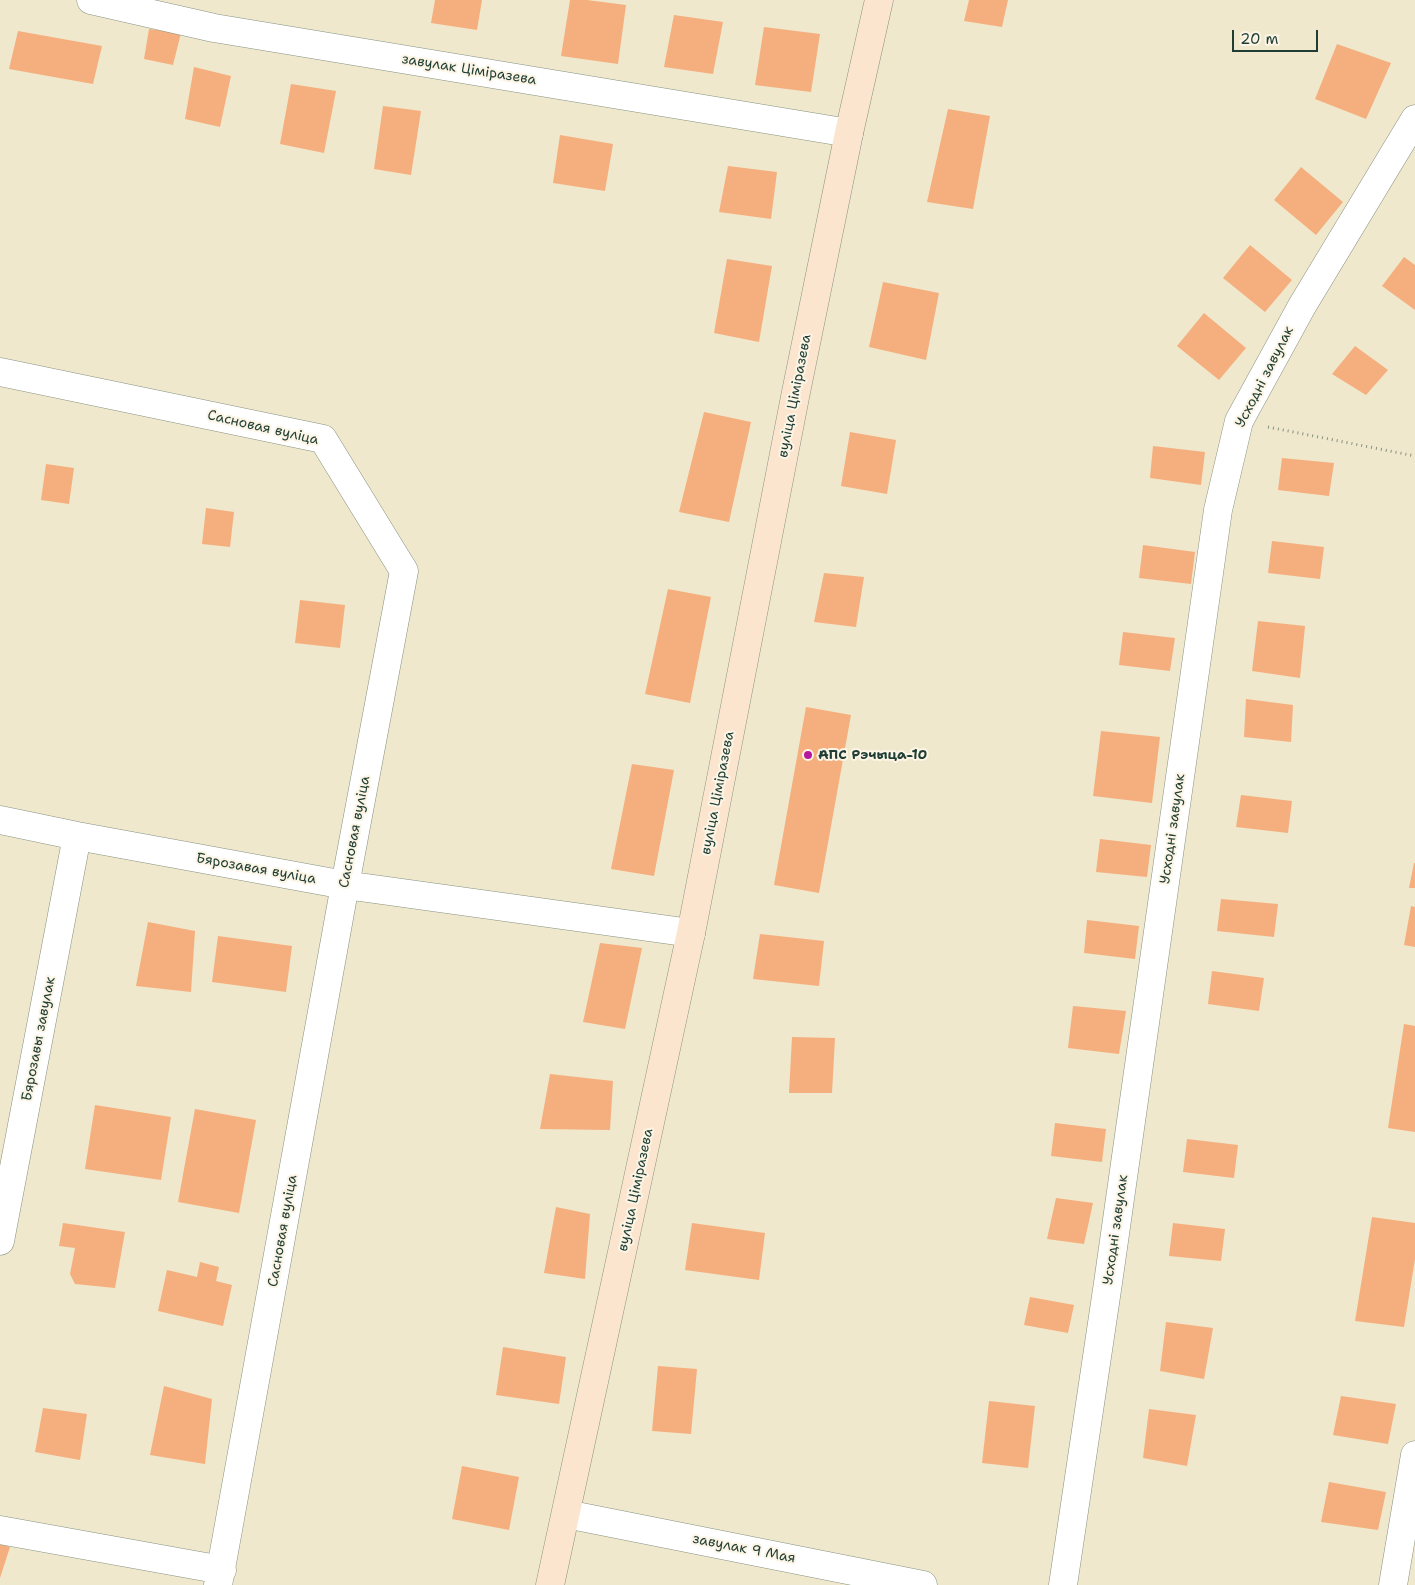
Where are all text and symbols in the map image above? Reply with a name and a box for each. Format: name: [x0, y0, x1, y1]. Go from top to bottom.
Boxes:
scale bar: [1235, 20, 1321, 52]
text: 20 m: [1240, 29, 1279, 49]
street label: завулак Ціміразева: [400, 51, 538, 89]
street label: Усходні завулак: [1232, 324, 1298, 430]
street label: вуліца Ціміразева: [775, 333, 815, 459]
street label: Сасновая вуліца: [206, 407, 320, 449]
street label: вуліца Ціміразева: [698, 730, 738, 856]
place label: АПС Рэчыца-10: [818, 747, 927, 763]
marker: АПС Рэчыца-10: [802, 749, 814, 761]
street label: Усходні завулак: [1157, 773, 1189, 885]
street label: Сасновая вуліца: [336, 775, 374, 889]
street label: Бярозавая вуліца: [195, 850, 317, 888]
street label: Бярозавы завулак: [19, 975, 59, 1103]
street label: вуліца Ціміразева: [615, 1127, 657, 1253]
street label: Сасновая вуліца: [265, 1174, 301, 1288]
street label: Усходні завулак: [1100, 1174, 1132, 1286]
street label: завулак 9 Мая: [691, 1531, 797, 1567]

